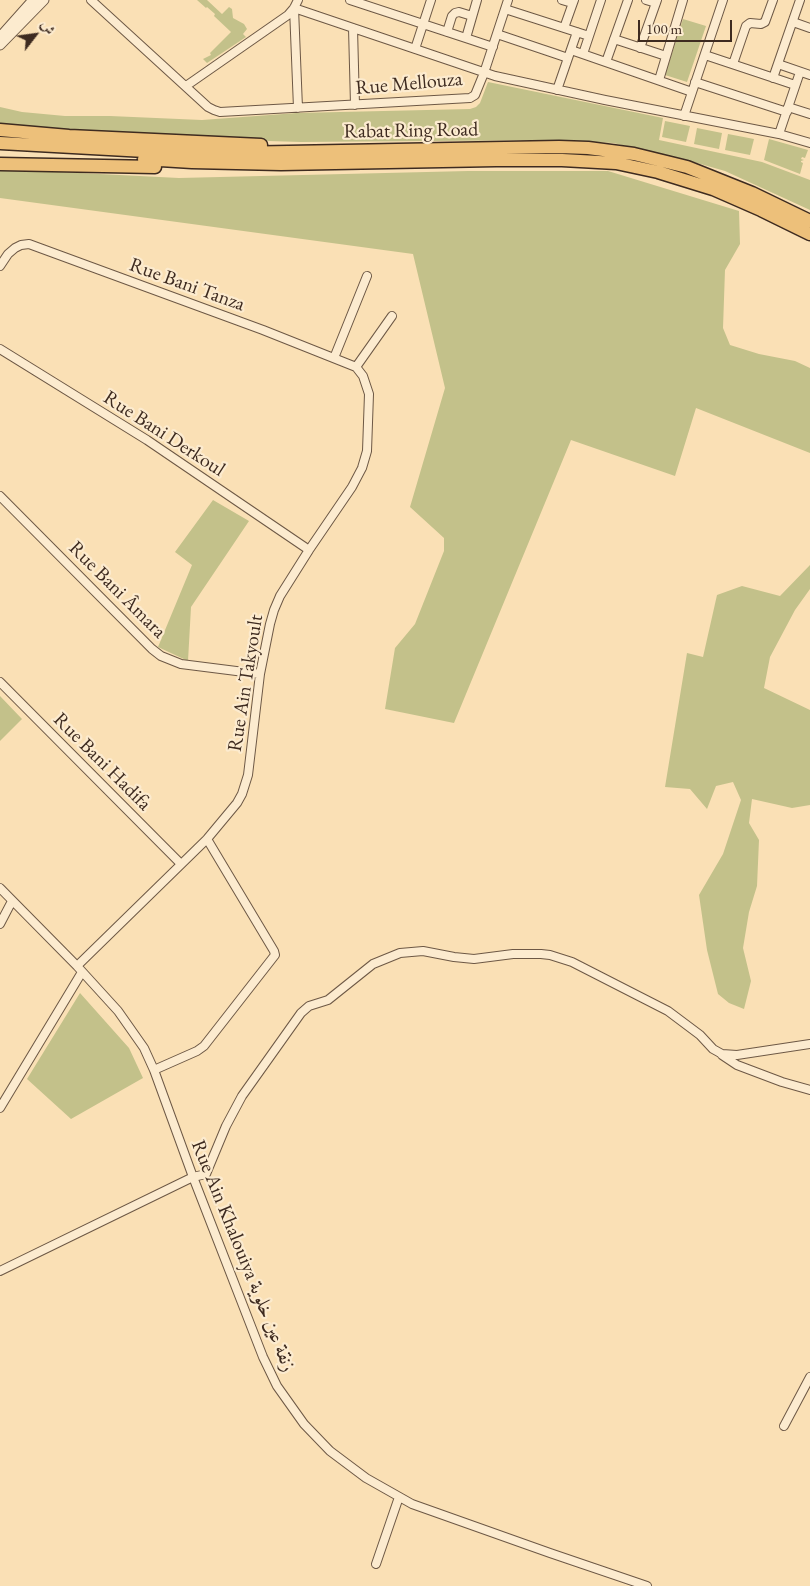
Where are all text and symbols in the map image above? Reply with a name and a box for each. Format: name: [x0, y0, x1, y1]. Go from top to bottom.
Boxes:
north arrow: [10, 10, 60, 60]
scale bar: [640, 10, 734, 42]
text: ش: [37, 17, 59, 38]
text: 100 m: [646, 19, 682, 38]
street label: Rue Mellouza: [354, 67, 464, 101]
street label: Rabat Ring Road: [343, 118, 479, 144]
street label: Rue Bani Tanza: [126, 253, 248, 317]
street label: Rue Bani Derkoul: [99, 386, 229, 482]
street label: Rue Bani Âmara: [63, 536, 171, 644]
street label: Rue Ain Takyoult: [223, 613, 269, 753]
street label: Rue Bani Hadifa: [48, 708, 156, 816]
street label: Rue Ain Khalouiya زنقة عين خلوية: [185, 1137, 301, 1375]

